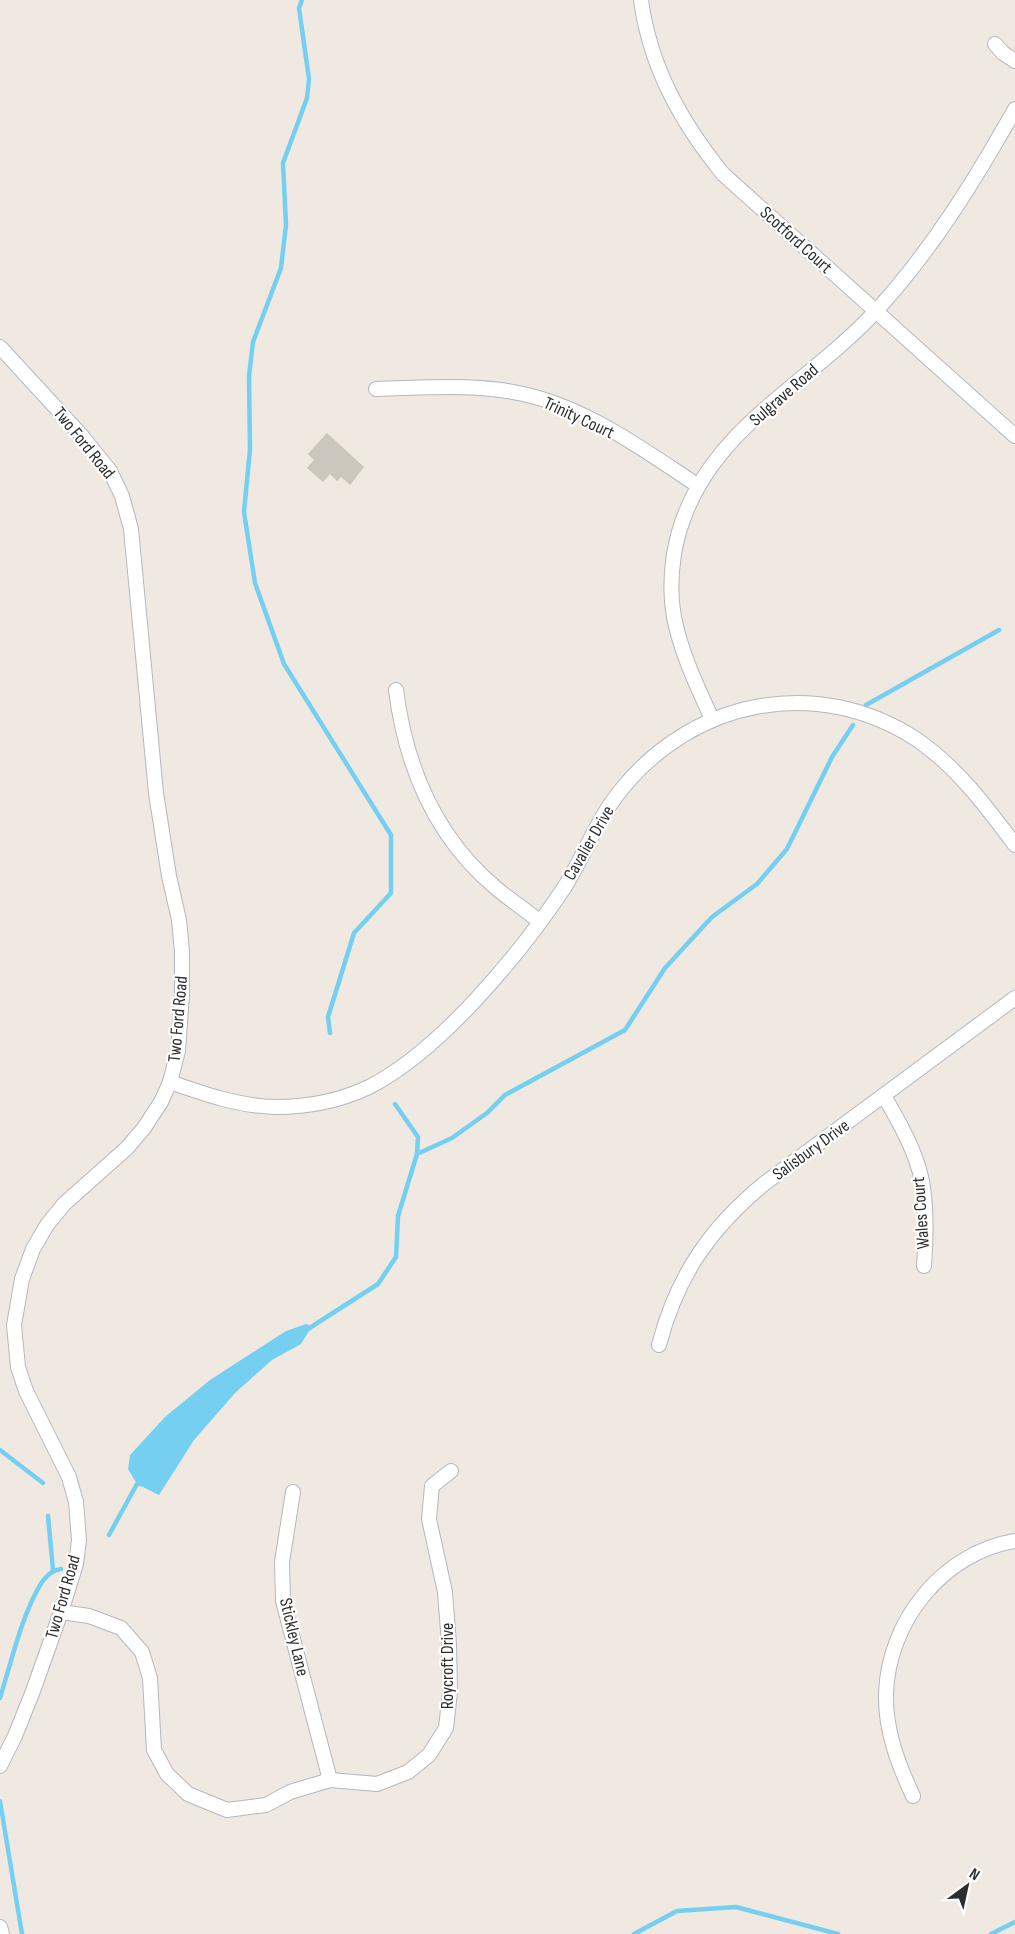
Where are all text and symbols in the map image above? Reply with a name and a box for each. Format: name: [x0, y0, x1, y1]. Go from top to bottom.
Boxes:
street label: Scotford Court: [756, 202, 837, 278]
street label: Sulgrave Road: [745, 359, 823, 431]
street label: Trinity Court: [540, 393, 618, 444]
street label: Two Ford Road: [49, 403, 119, 483]
street label: Cavalier Drive: [559, 802, 619, 884]
street label: Two Ford Road: [164, 975, 192, 1063]
street label: Salisbury Drive: [769, 1115, 853, 1185]
street label: Wales Court: [908, 1176, 934, 1250]
street label: Two Ford Road: [41, 1553, 85, 1641]
street label: Stickley Lane: [275, 1596, 313, 1678]
street label: Roycroft Drive: [437, 1623, 458, 1709]
north arrow: [937, 1856, 997, 1916]
text: N: [966, 1864, 983, 1885]

